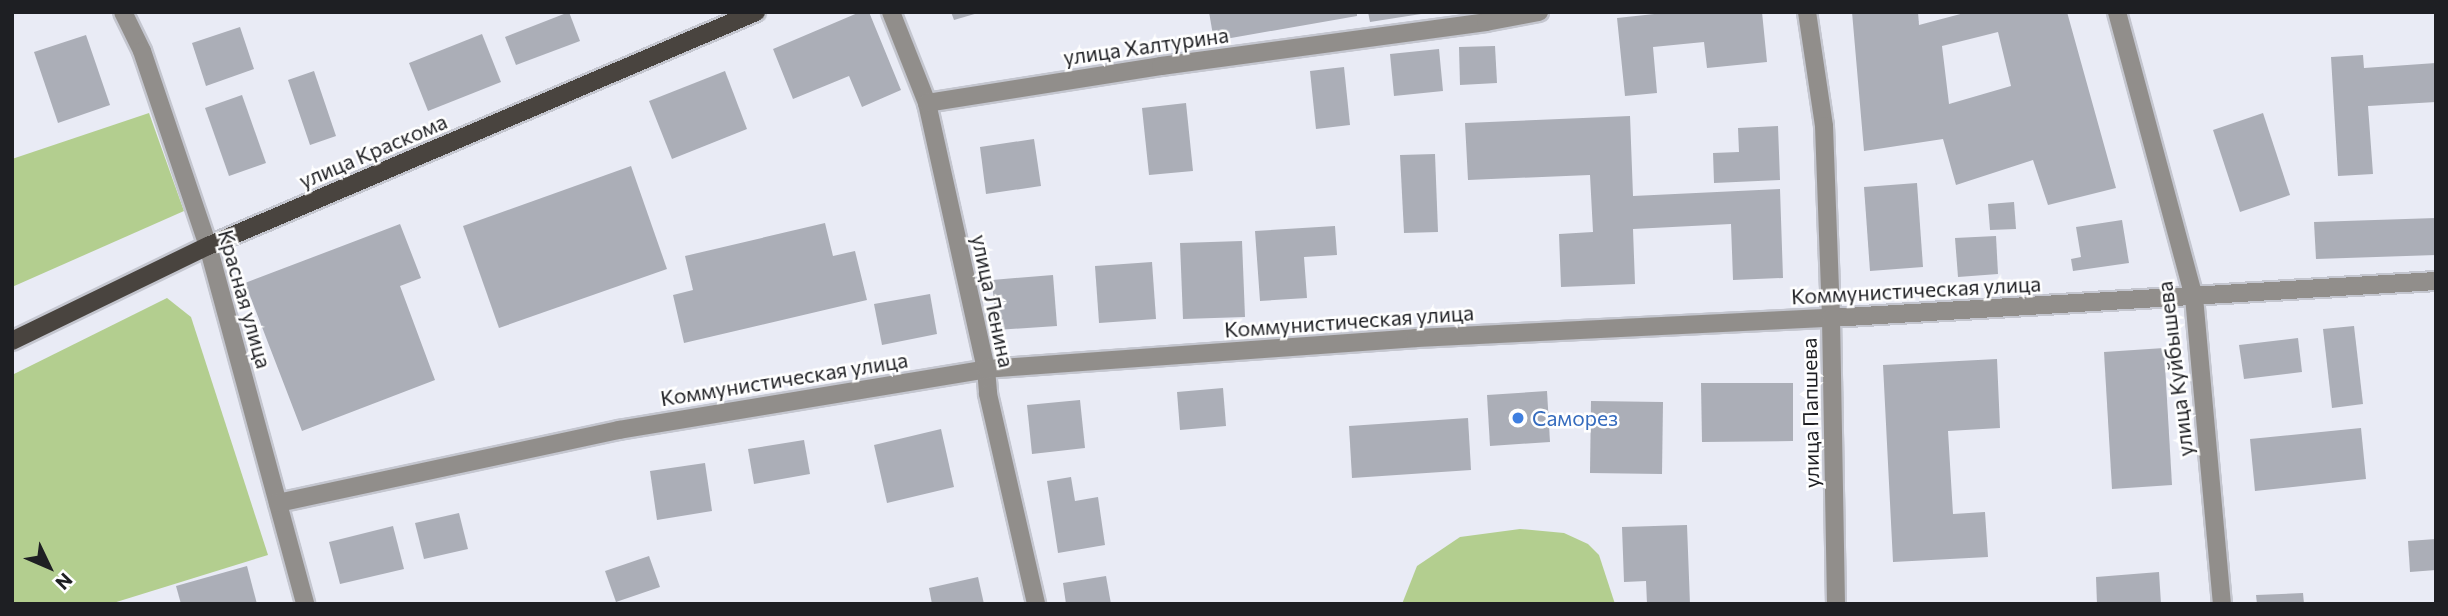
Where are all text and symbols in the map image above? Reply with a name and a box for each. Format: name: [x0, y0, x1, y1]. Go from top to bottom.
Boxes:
street label: улица Халтурина: [1062, 22, 1230, 70]
street label: улица Краскома: [295, 108, 451, 194]
street label: Красная улица: [213, 227, 277, 371]
street label: улица Ленина: [967, 232, 1019, 370]
street label: Коммунистическая улица: [1790, 271, 2042, 309]
street label: улица Куйбышева: [2152, 280, 2198, 458]
street label: Коммунистическая улица: [1223, 300, 1475, 342]
street label: улица Папшева: [1796, 338, 1824, 488]
street label: Коммунистическая улица: [659, 347, 909, 411]
place label: Саморез: [1532, 405, 1618, 431]
marker: Саморез: [1510, 410, 1526, 426]
north arrow: [14, 532, 84, 602]
text: N: [51, 569, 78, 595]

